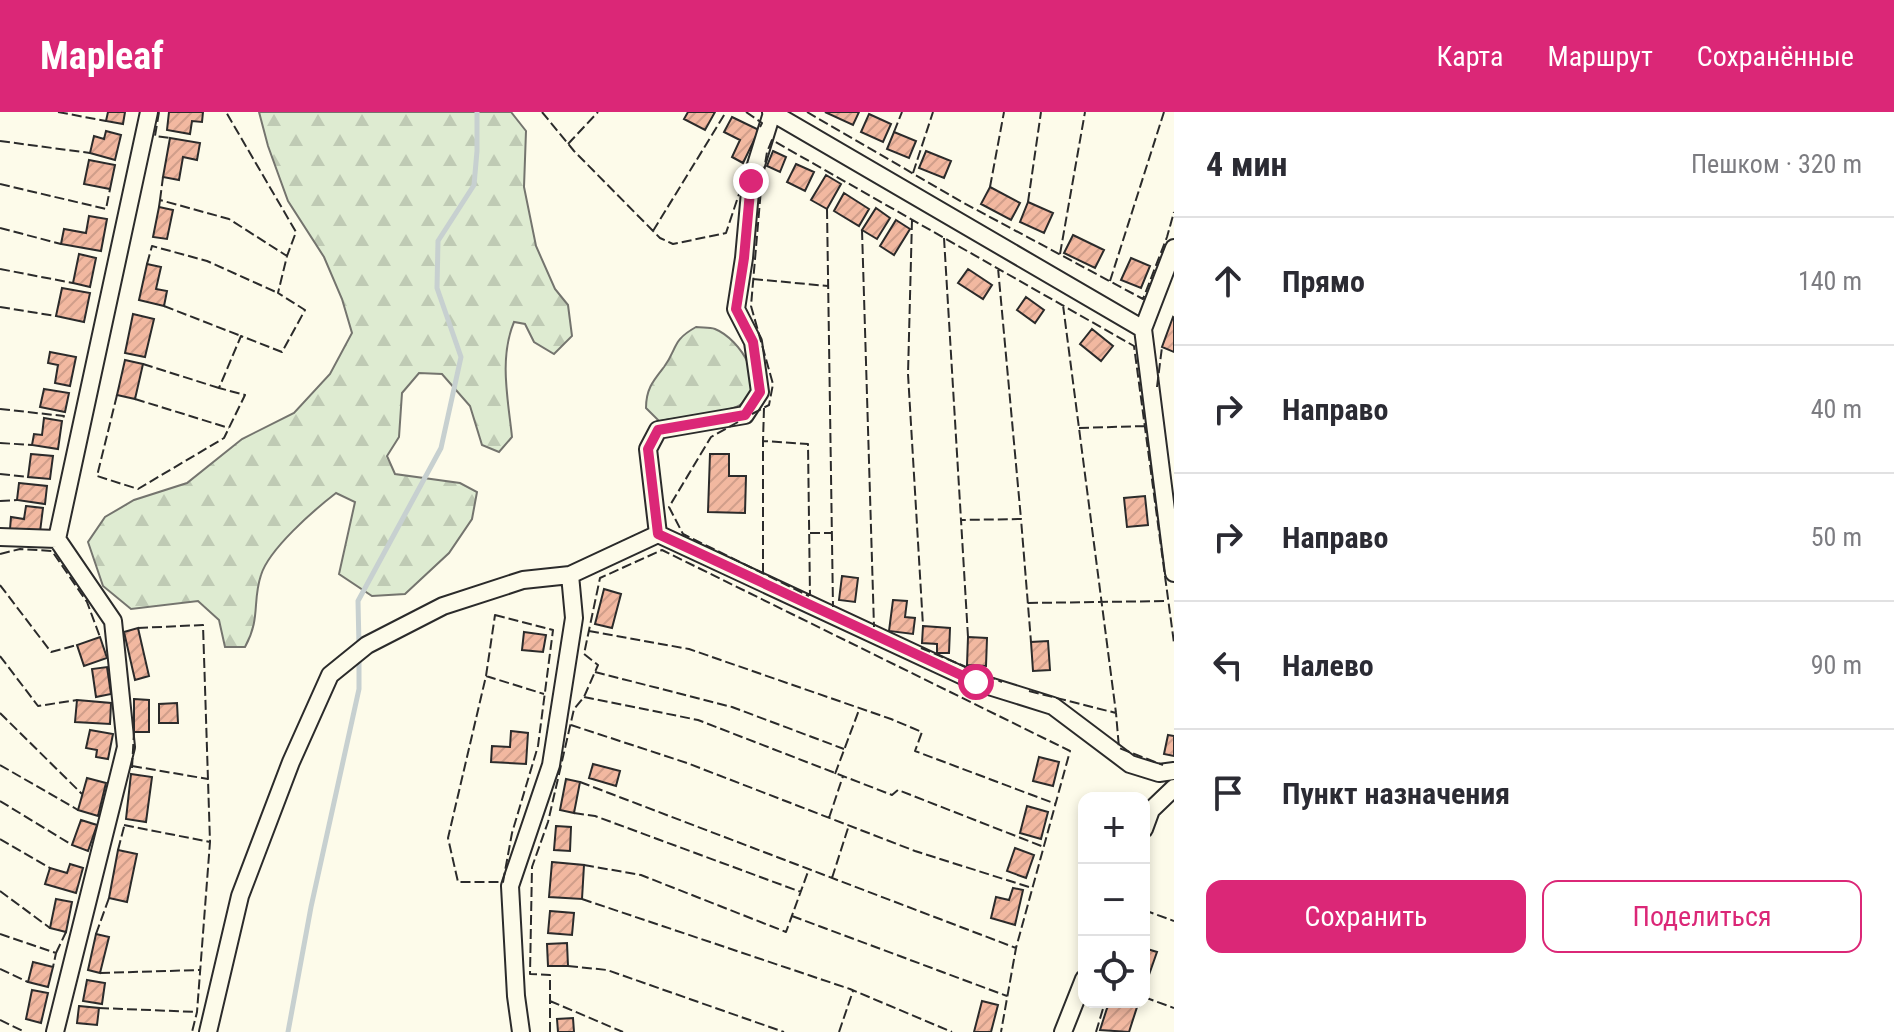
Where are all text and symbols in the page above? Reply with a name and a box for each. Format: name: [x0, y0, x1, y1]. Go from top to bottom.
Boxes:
text: Mapleaf: [40, 34, 164, 78]
text: Карта: [1437, 40, 1503, 73]
text: Маршрут: [1547, 40, 1653, 73]
text: Сохранённые: [1697, 40, 1854, 73]
text: 4 мин: [1206, 144, 1288, 184]
text: Пешком · 320 m: [1691, 149, 1862, 179]
route end: [733, 163, 769, 199]
icon: ahead: [1206, 259, 1250, 303]
text: Прямо: [1282, 264, 1365, 299]
text: 140 m: [1798, 266, 1862, 296]
icon: right: [1206, 387, 1250, 431]
text: Направо: [1282, 392, 1388, 427]
text: 40 m: [1811, 394, 1862, 424]
icon: right: [1206, 515, 1250, 559]
text: Направо: [1282, 520, 1388, 555]
text: 50 m: [1811, 522, 1862, 552]
icon: left: [1206, 643, 1250, 687]
text: Налево: [1282, 648, 1374, 683]
text: 90 m: [1811, 650, 1862, 680]
route start: [958, 664, 994, 700]
icon: arrive: [1206, 771, 1250, 815]
text: Пункт назначения: [1282, 776, 1510, 811]
map controls: [1078, 792, 1150, 1008]
button: +: [1078, 792, 1150, 864]
button: −: [1078, 864, 1150, 936]
button: Сохранить: [1206, 880, 1526, 953]
button: Поделиться: [1542, 880, 1862, 953]
button: locate: [1078, 936, 1150, 1008]

